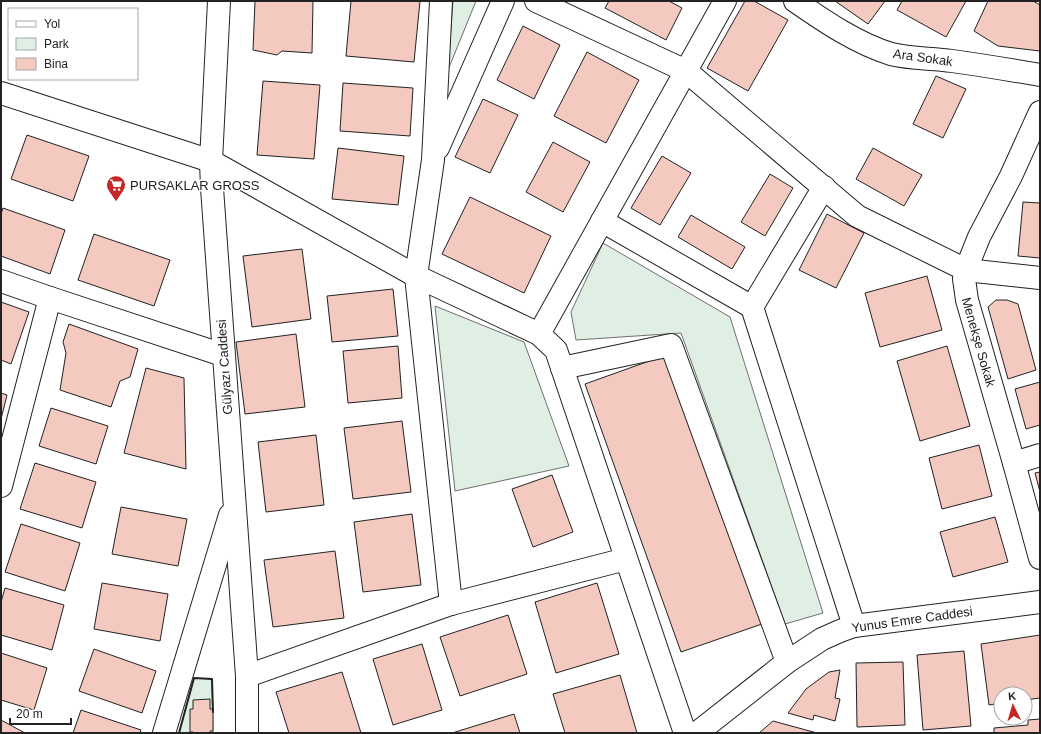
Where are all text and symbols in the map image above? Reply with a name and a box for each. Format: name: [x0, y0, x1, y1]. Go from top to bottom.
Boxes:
legend: [8, 8, 138, 80]
text: Yol: [44, 17, 60, 31]
text: Park: [44, 37, 70, 51]
street label: Ara Sokak: [892, 46, 954, 69]
text: Bina: [44, 57, 68, 71]
supermarket icon: PURSAKLAR GROSS: [105, 174, 127, 202]
place label: PURSAKLAR GROSS: [130, 178, 260, 193]
street label: Menekşe Sokak: [959, 296, 999, 389]
street label: Gülyazı Caddesi: [214, 319, 235, 415]
street label: Yunus Emre Caddesi: [851, 604, 974, 635]
north arrow: [993, 686, 1033, 726]
text: K: [1008, 690, 1017, 702]
scale bar: [10, 700, 71, 726]
text: 20 m: [16, 707, 43, 721]

